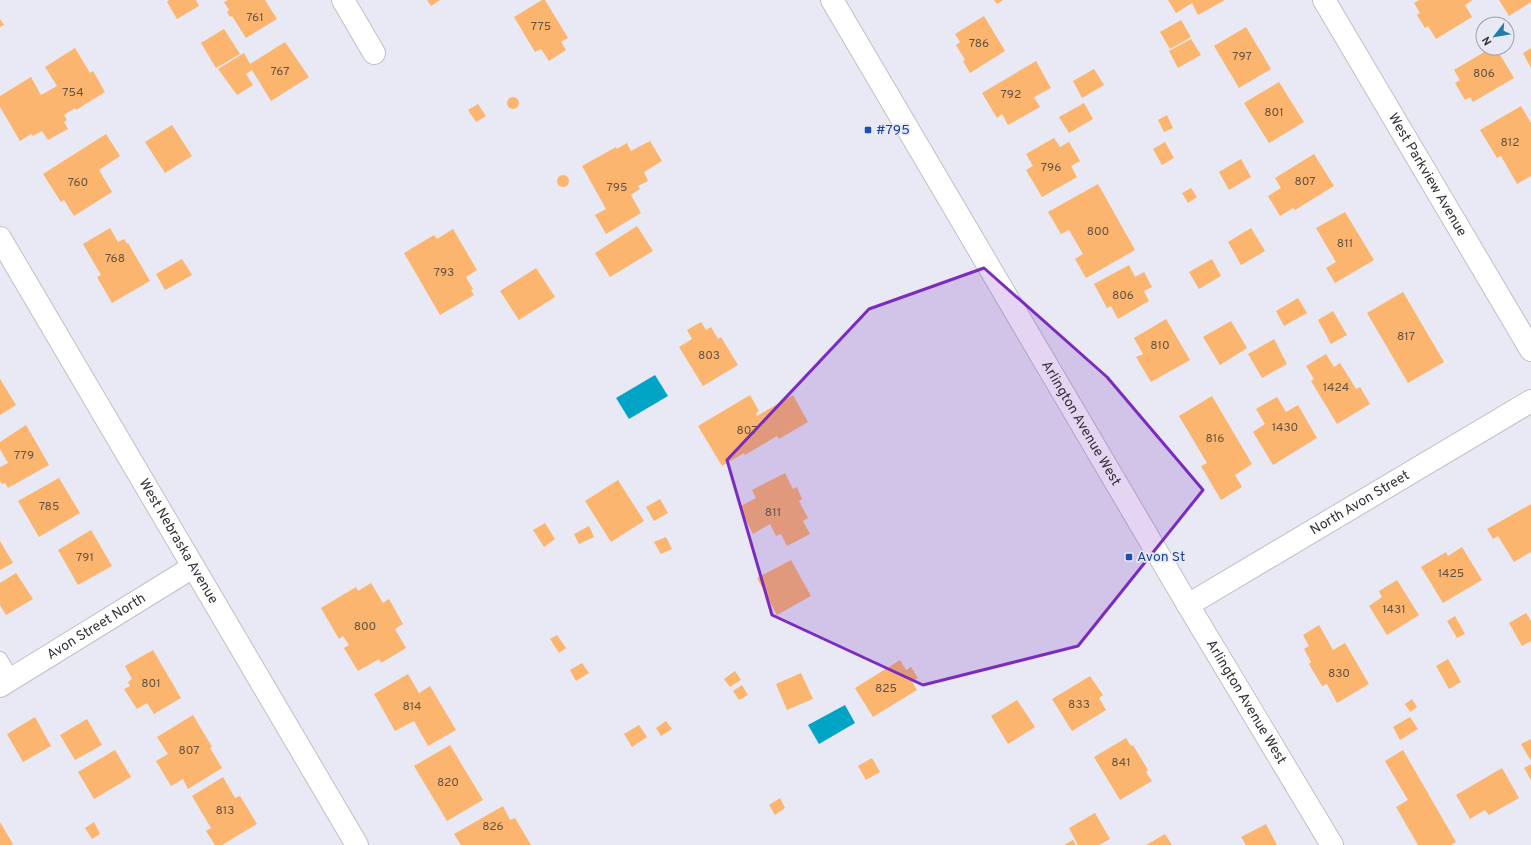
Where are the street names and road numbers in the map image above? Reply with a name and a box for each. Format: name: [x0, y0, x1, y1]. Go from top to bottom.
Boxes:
street label: West Parkview Avenue: [1384, 110, 1470, 239]
street label: Arlington Avenue West: [1038, 358, 1124, 489]
street label: North Avon Street: [1307, 467, 1413, 539]
street label: West Nebraska Avenue: [135, 476, 222, 607]
street label: Avon Street North: [44, 590, 149, 664]
street label: Arlington Avenue West: [1202, 637, 1290, 767]

